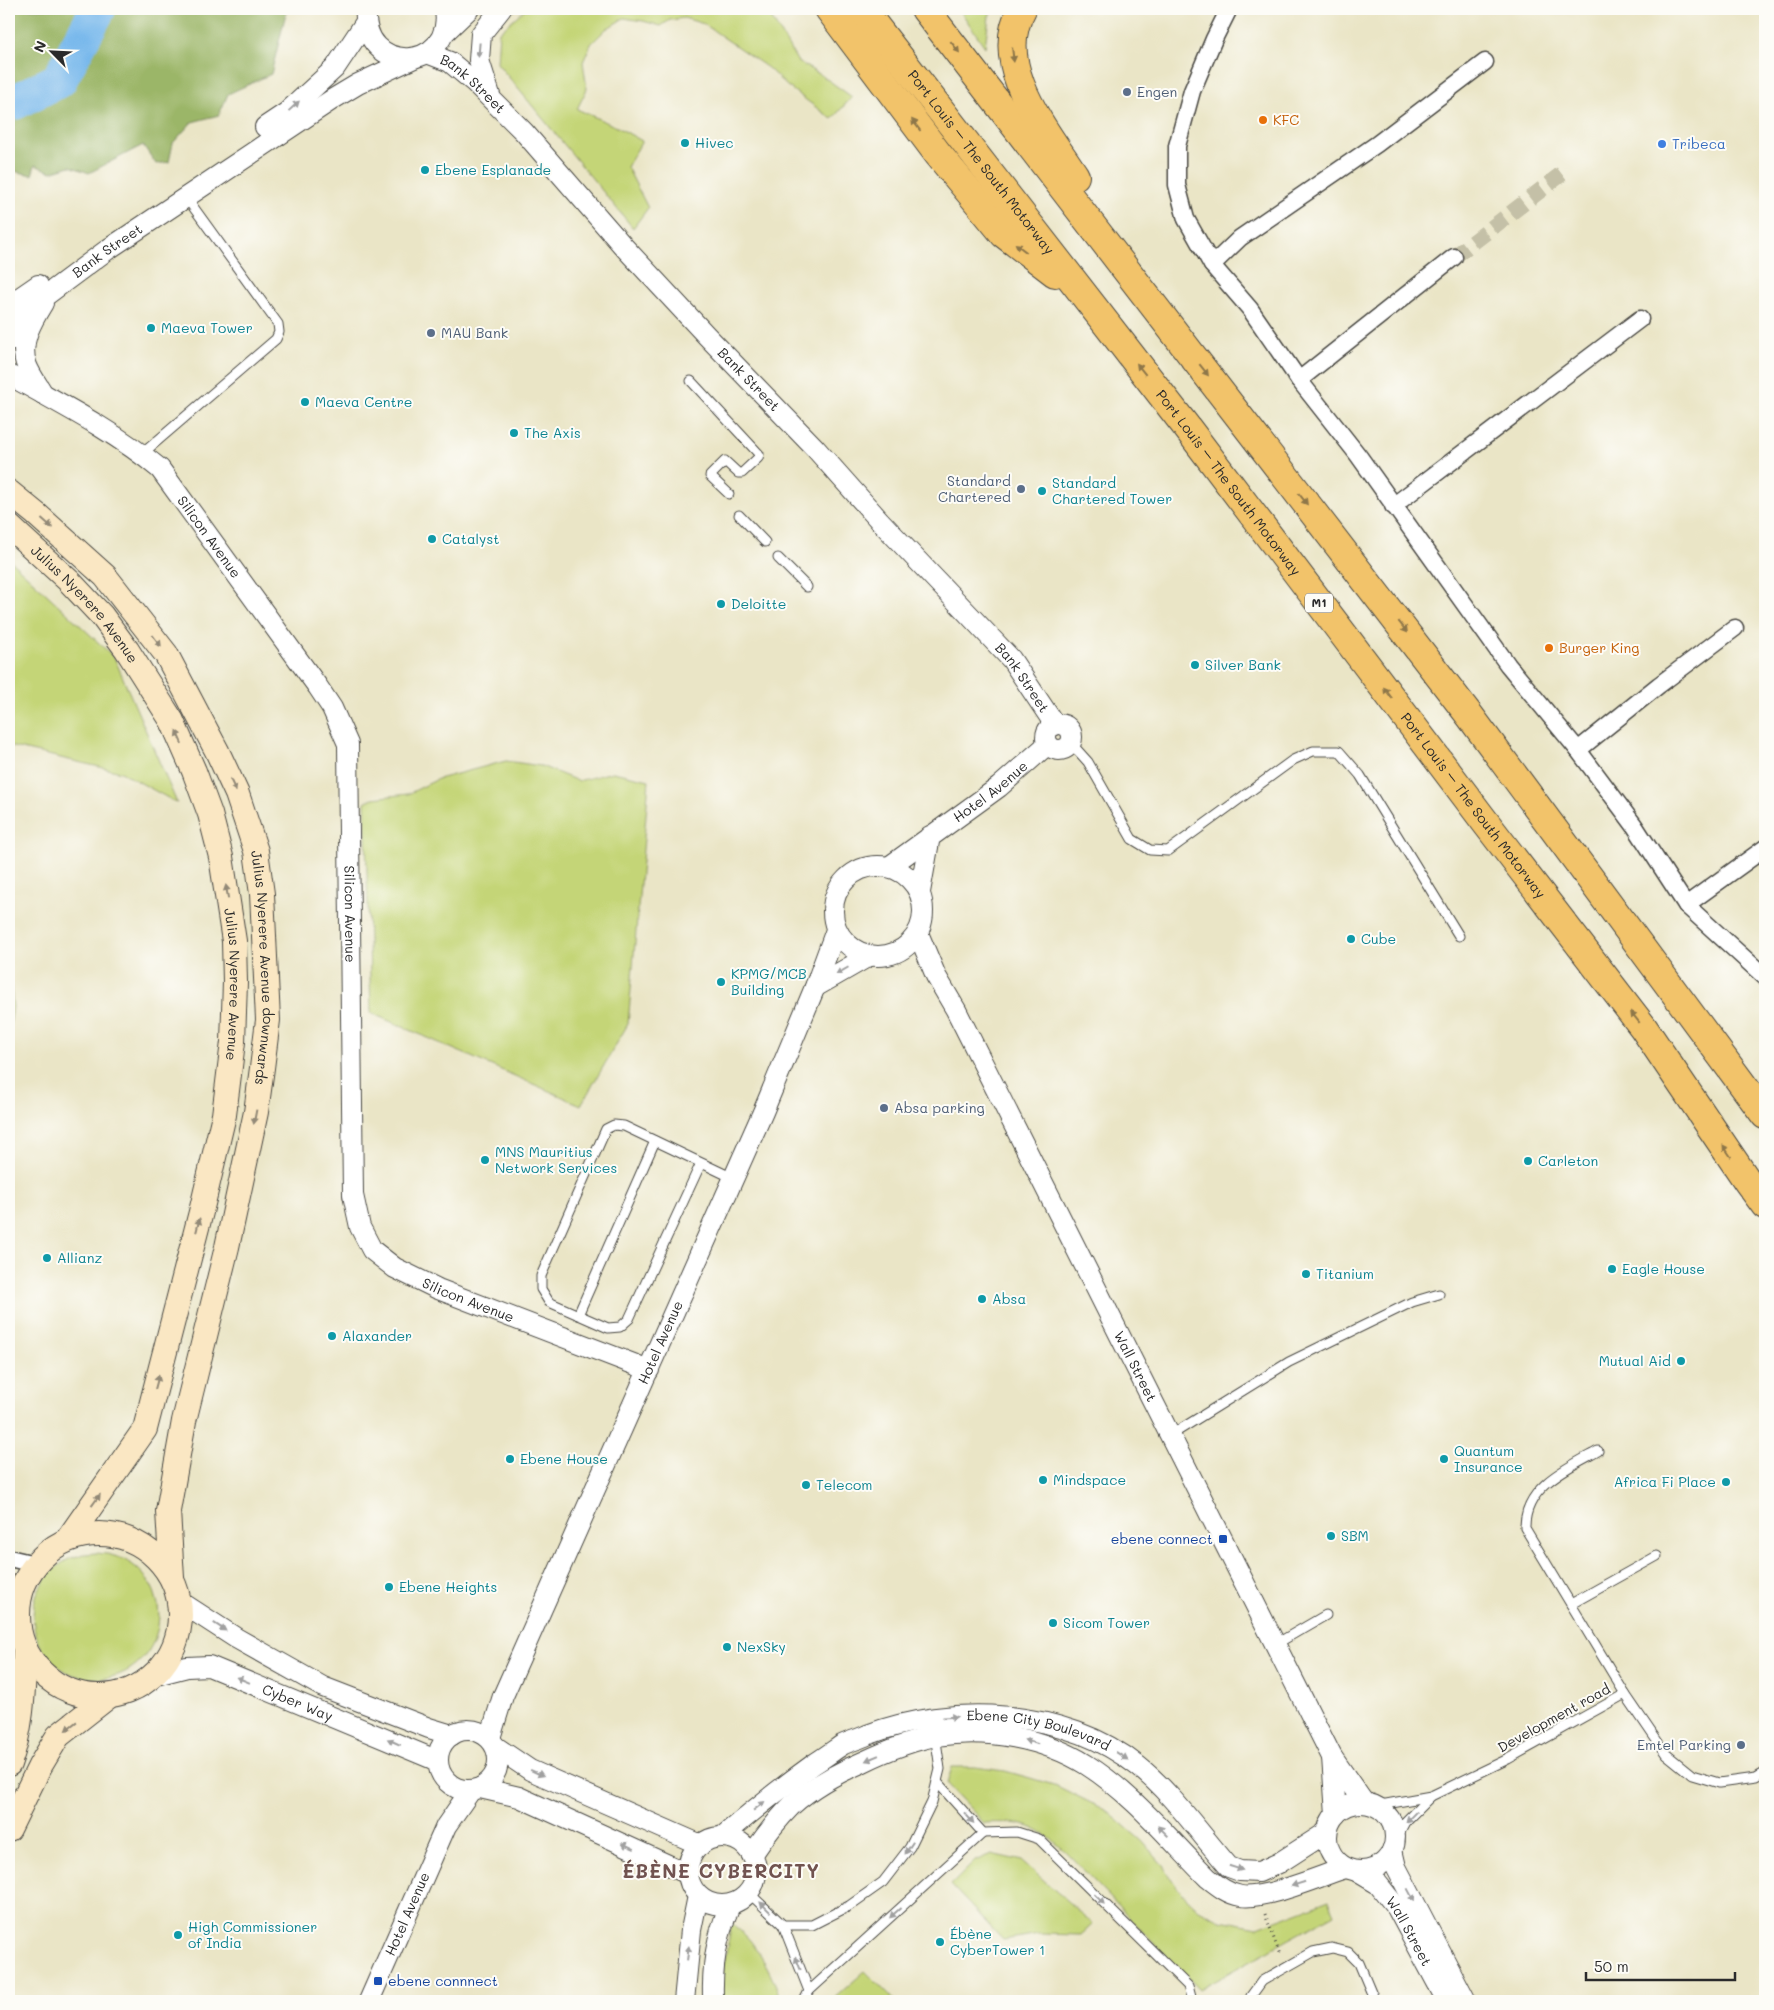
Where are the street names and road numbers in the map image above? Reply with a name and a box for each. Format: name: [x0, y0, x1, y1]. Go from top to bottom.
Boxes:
street label: Bank Street: [438, 49, 510, 117]
street label: Port Louis – The South Motorway: [904, 66, 1059, 258]
street label: Bank Street: [68, 219, 146, 282]
street label: Bank Street: [714, 343, 784, 415]
street label: Port Louis – The South Motorway: [1152, 386, 1306, 579]
street label: Silicon Avenue: [173, 492, 246, 582]
street label: Julius Nyerere Avenue: [27, 541, 143, 666]
road number: M1: [1305, 594, 1333, 612]
street label: Bank Street: [991, 638, 1054, 716]
street label: Port Louis – The South Motorway: [1397, 708, 1550, 902]
street label: Hotel Avenue: [949, 756, 1031, 826]
street label: Julius Nyerere Avenue downwards: [247, 849, 278, 1086]
street label: Silicon Avenue: [340, 865, 360, 963]
street label: Julius Nyerere Avenue: [220, 907, 245, 1062]
street label: Silicon Avenue: [419, 1273, 517, 1326]
street label: Hotel Avenue: [633, 1297, 687, 1387]
street label: Wall Street: [1110, 1327, 1162, 1405]
street label: Cyber Way: [260, 1679, 336, 1725]
street label: Development road: [1494, 1679, 1614, 1756]
street label: Ebene City Boulevard: [966, 1705, 1114, 1755]
street label: Hotel Avenue: [380, 1869, 434, 1959]
street label: Wall Street: [1382, 1892, 1436, 1969]

